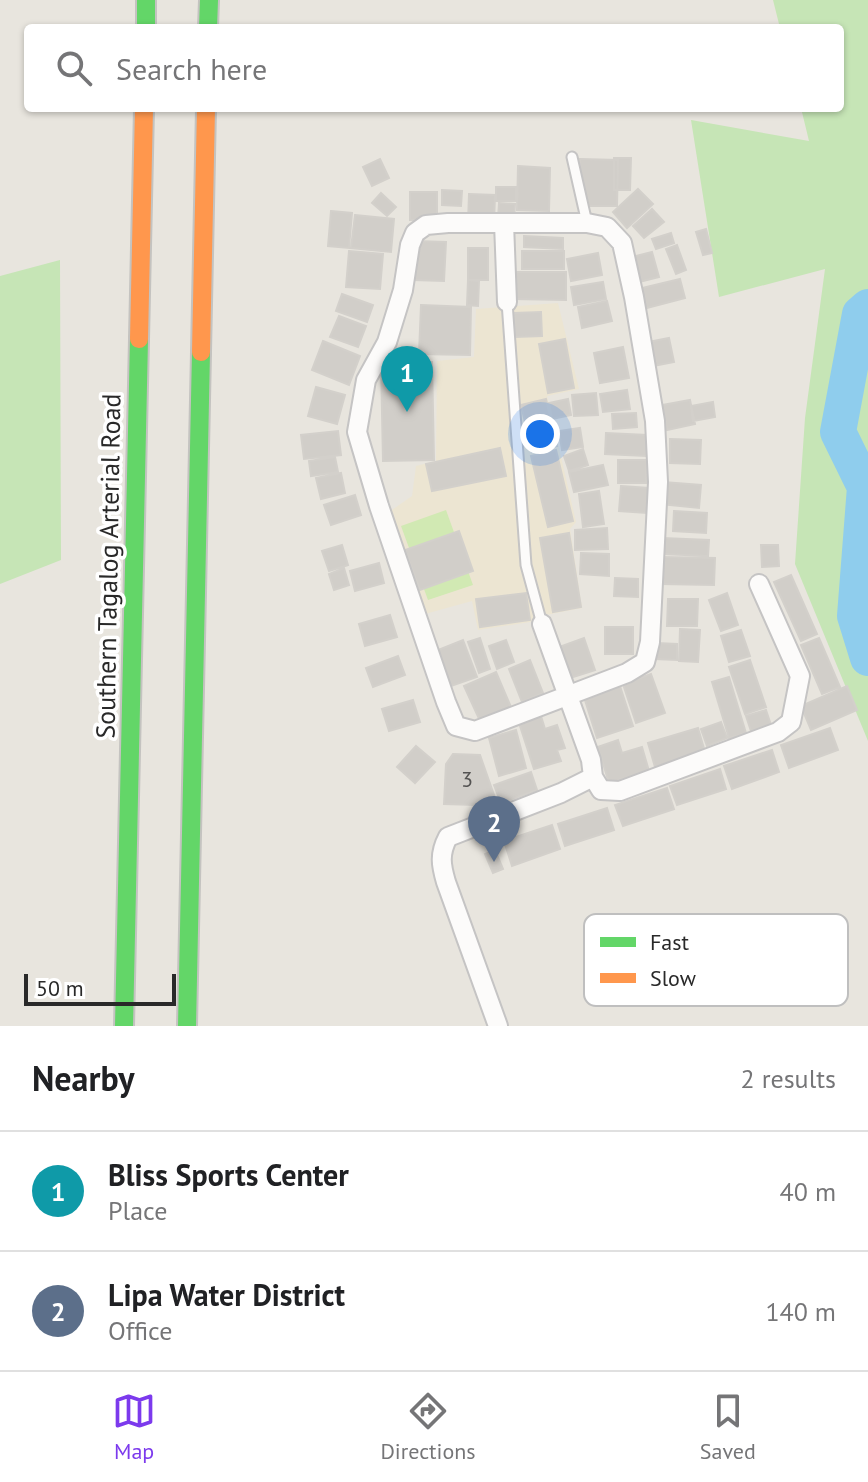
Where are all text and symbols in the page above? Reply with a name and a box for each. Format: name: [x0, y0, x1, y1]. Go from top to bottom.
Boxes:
search box: [24, 24, 844, 112]
icon: search: [52, 46, 96, 90]
text: Search here: [116, 49, 267, 88]
pin: 1: [381, 346, 433, 412]
street label: Southern Tagalog Arterial Road: [88, 393, 128, 739]
your location: [520, 414, 560, 454]
house number: 3: [461, 765, 473, 793]
pin: 2: [468, 796, 520, 862]
legend: [584, 914, 848, 1006]
text: Fast: [650, 928, 690, 956]
text: Slow: [650, 964, 696, 992]
scale bar: [24, 970, 176, 1006]
text: 50 m: [36, 974, 84, 1002]
text: Nearby: [32, 1056, 134, 1100]
text: 2 results: [741, 1062, 836, 1095]
text: Bliss Sports Center: [108, 1155, 349, 1194]
text: 1: [51, 1175, 65, 1208]
text: 40 m: [780, 1175, 836, 1208]
text: Place: [108, 1194, 167, 1227]
text: Lipa Water District: [108, 1275, 345, 1314]
text: 2: [51, 1295, 65, 1328]
text: 140 m: [765, 1295, 836, 1328]
text: Office: [108, 1314, 172, 1347]
tab: Map: [112, 1389, 156, 1465]
tab: Directions: [380, 1389, 476, 1465]
tab: Saved: [700, 1389, 756, 1465]

